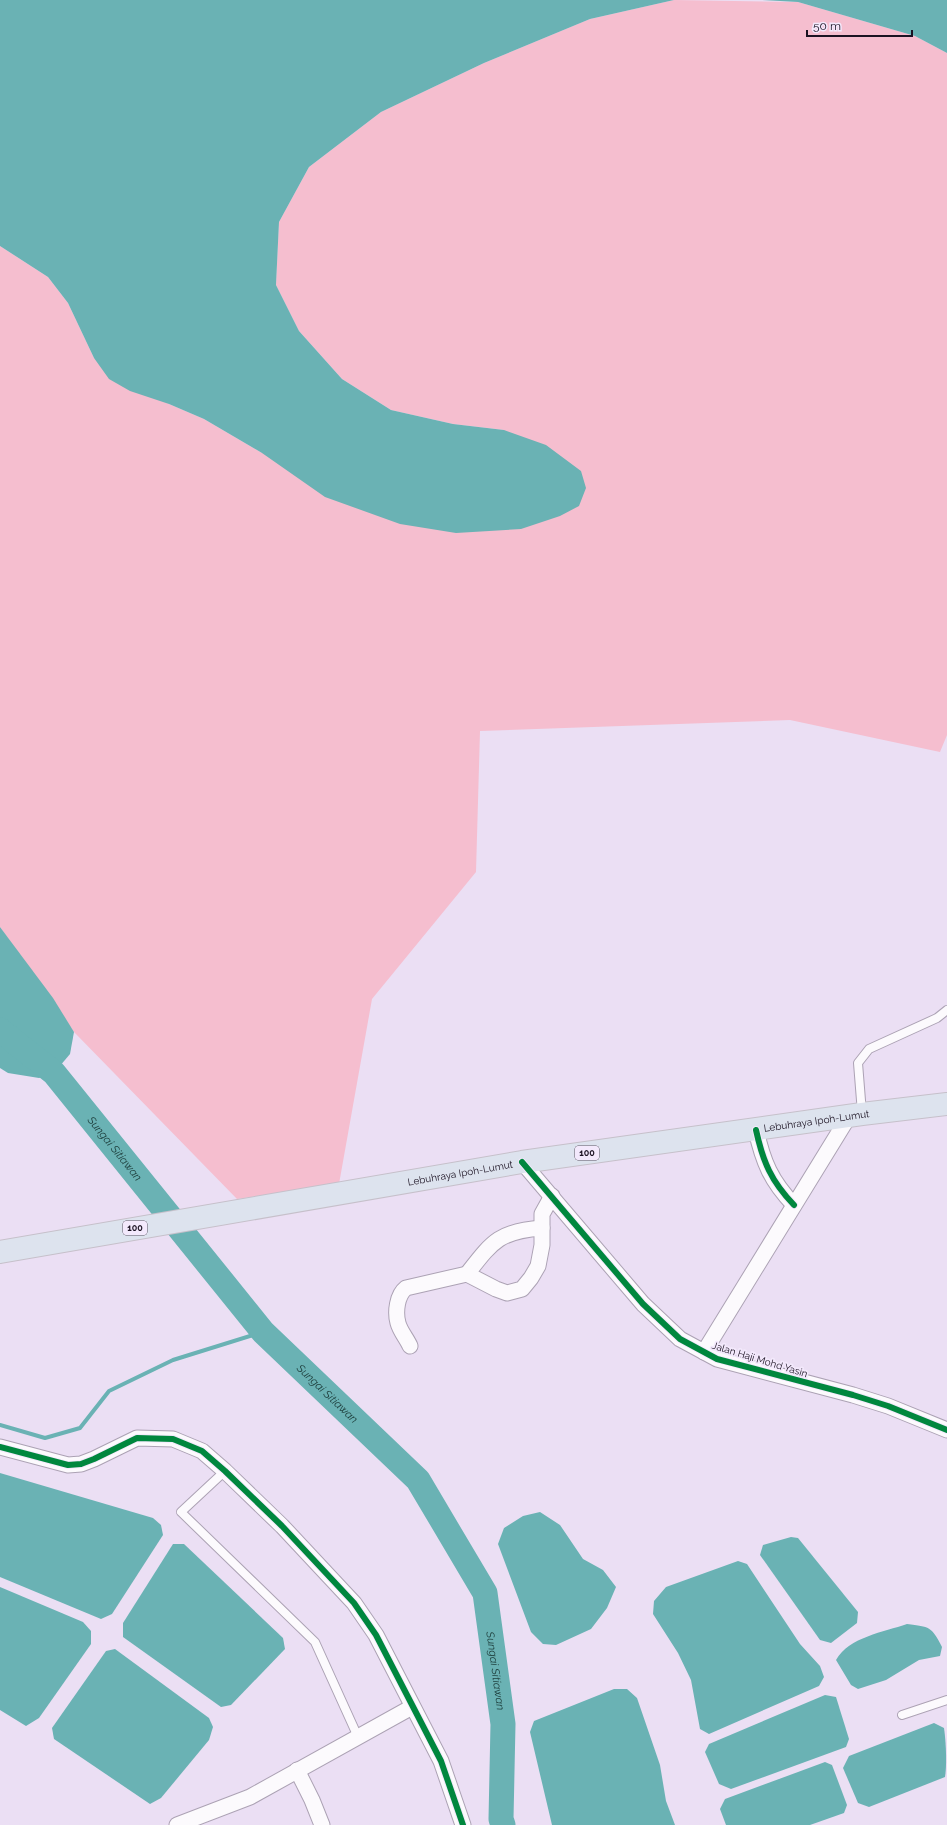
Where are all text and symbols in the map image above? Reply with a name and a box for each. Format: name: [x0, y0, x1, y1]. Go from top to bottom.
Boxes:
scale bar: [807, 12, 912, 38]
text: 50 m: [813, 19, 841, 33]
street label: Lebuhraya Ipoh-Lumut: [763, 1108, 871, 1134]
water label: Sungai Sitiawan: [84, 1113, 144, 1184]
road number: 100: [575, 1146, 599, 1160]
street label: Lebuhraya Ipoh-Lumut: [407, 1159, 514, 1188]
road number: 100: [123, 1221, 147, 1235]
street label: Jalan Haji Mohd Yasin: [711, 1340, 809, 1379]
water label: Sungai Sitiawan: [293, 1361, 360, 1426]
water label: Sungai Sitiawan: [483, 1630, 507, 1711]

